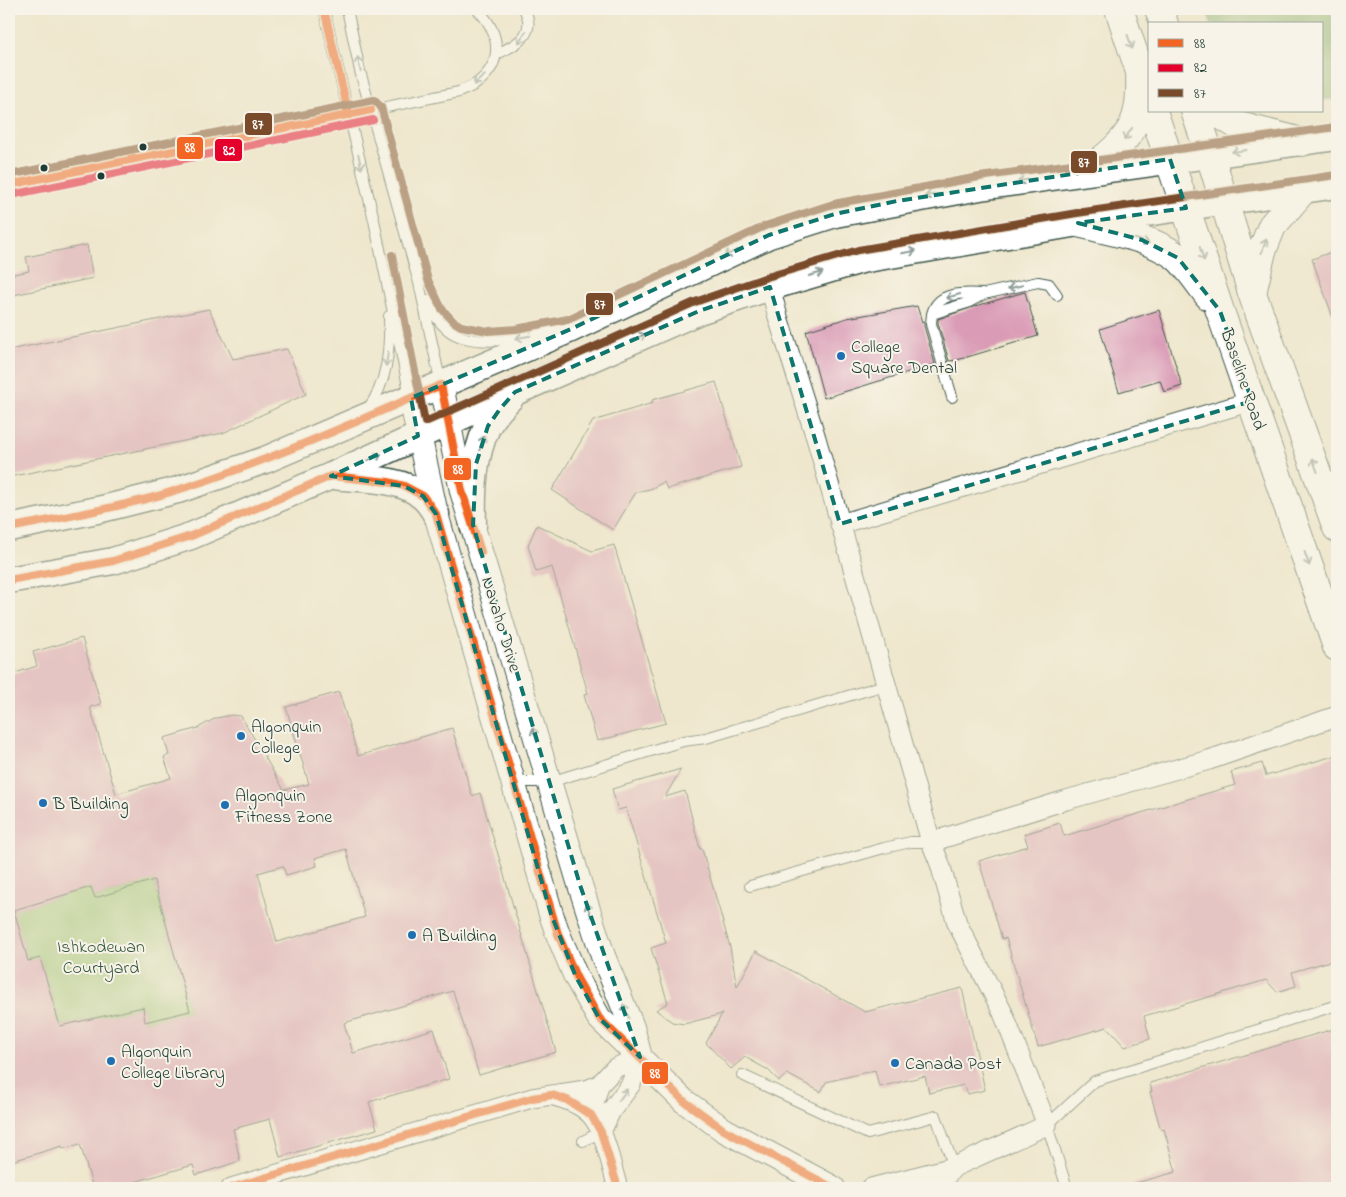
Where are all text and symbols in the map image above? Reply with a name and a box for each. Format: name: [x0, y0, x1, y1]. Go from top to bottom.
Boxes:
legend: [1148, 22, 1324, 112]
one-way arrow: [517, 30, 527, 44]
one-way arrow: [1126, 33, 1135, 49]
text: 88: [1194, 33, 1206, 55]
one-way arrow: [354, 56, 363, 72]
text: 82: [1194, 57, 1208, 79]
one-way arrow: [473, 75, 486, 86]
text: 87: [1194, 83, 1206, 105]
line badge: 87: [244, 112, 273, 136]
text: 87: [251, 115, 264, 136]
one-way arrow: [1123, 126, 1133, 140]
line badge: 88: [176, 136, 204, 160]
text: 88: [184, 138, 196, 159]
line badge: 82: [214, 138, 243, 162]
text: 82: [222, 141, 235, 162]
unlabelled marker: [138, 142, 148, 152]
one-way arrow: [1231, 146, 1247, 156]
line badge: 87: [1070, 150, 1098, 174]
one-way arrow: [356, 153, 365, 169]
text: 87: [1077, 153, 1090, 174]
unlabelled marker: [39, 163, 49, 173]
unlabelled marker: [96, 171, 106, 181]
one-way arrow: [1017, 176, 1033, 186]
one-way arrow: [925, 191, 941, 201]
one-way arrow: [1134, 236, 1150, 246]
one-way arrow: [1260, 239, 1269, 254]
one-way arrow: [1197, 246, 1207, 262]
one-way arrow: [901, 247, 917, 257]
one-way arrow: [724, 249, 739, 258]
one-way arrow: [807, 268, 823, 278]
one-way arrow: [1007, 283, 1023, 292]
one-way arrow: [946, 291, 962, 301]
line badge: 87: [585, 292, 614, 316]
text: 87: [593, 295, 606, 316]
street label: Baseline Road: [1212, 324, 1272, 434]
one-way arrow: [631, 332, 646, 342]
one-way arrow: [516, 333, 532, 343]
place label: College Square Dental: [851, 335, 957, 382]
one-way arrow: [381, 350, 391, 366]
marker: College Square Dental: [835, 350, 847, 362]
one-way arrow: [478, 435, 487, 451]
one-way arrow: [367, 451, 382, 461]
line badge: 88: [443, 457, 472, 481]
one-way arrow: [1310, 458, 1319, 474]
text: 88: [452, 460, 464, 481]
one-way arrow: [1303, 551, 1312, 566]
street label: Navaho Drive: [473, 574, 527, 676]
place label: Algonquin College: [251, 715, 321, 763]
one-way arrow: [530, 727, 540, 743]
marker: Algonquin College: [235, 730, 247, 742]
place label: Algonquin Fitness Zone: [234, 784, 333, 831]
place label: B Building: [52, 792, 129, 819]
marker: B Building: [37, 797, 49, 809]
marker: Algonquin Fitness Zone: [219, 799, 231, 811]
one-way arrow: [583, 902, 593, 918]
place label: A Building: [422, 924, 497, 951]
marker: A Building: [406, 929, 418, 941]
park label: Ishkodewan Courtyard: [57, 935, 145, 982]
one-way arrow: [620, 1003, 629, 1018]
place label: Algonquin College Library: [121, 1040, 225, 1088]
place label: Canada Post: [905, 1052, 1001, 1078]
marker: Algonquin College Library: [105, 1055, 117, 1067]
marker: Canada Post: [889, 1057, 901, 1069]
line badge: 88: [641, 1061, 669, 1085]
text: 88: [649, 1064, 661, 1085]
one-way arrow: [617, 1089, 628, 1102]

